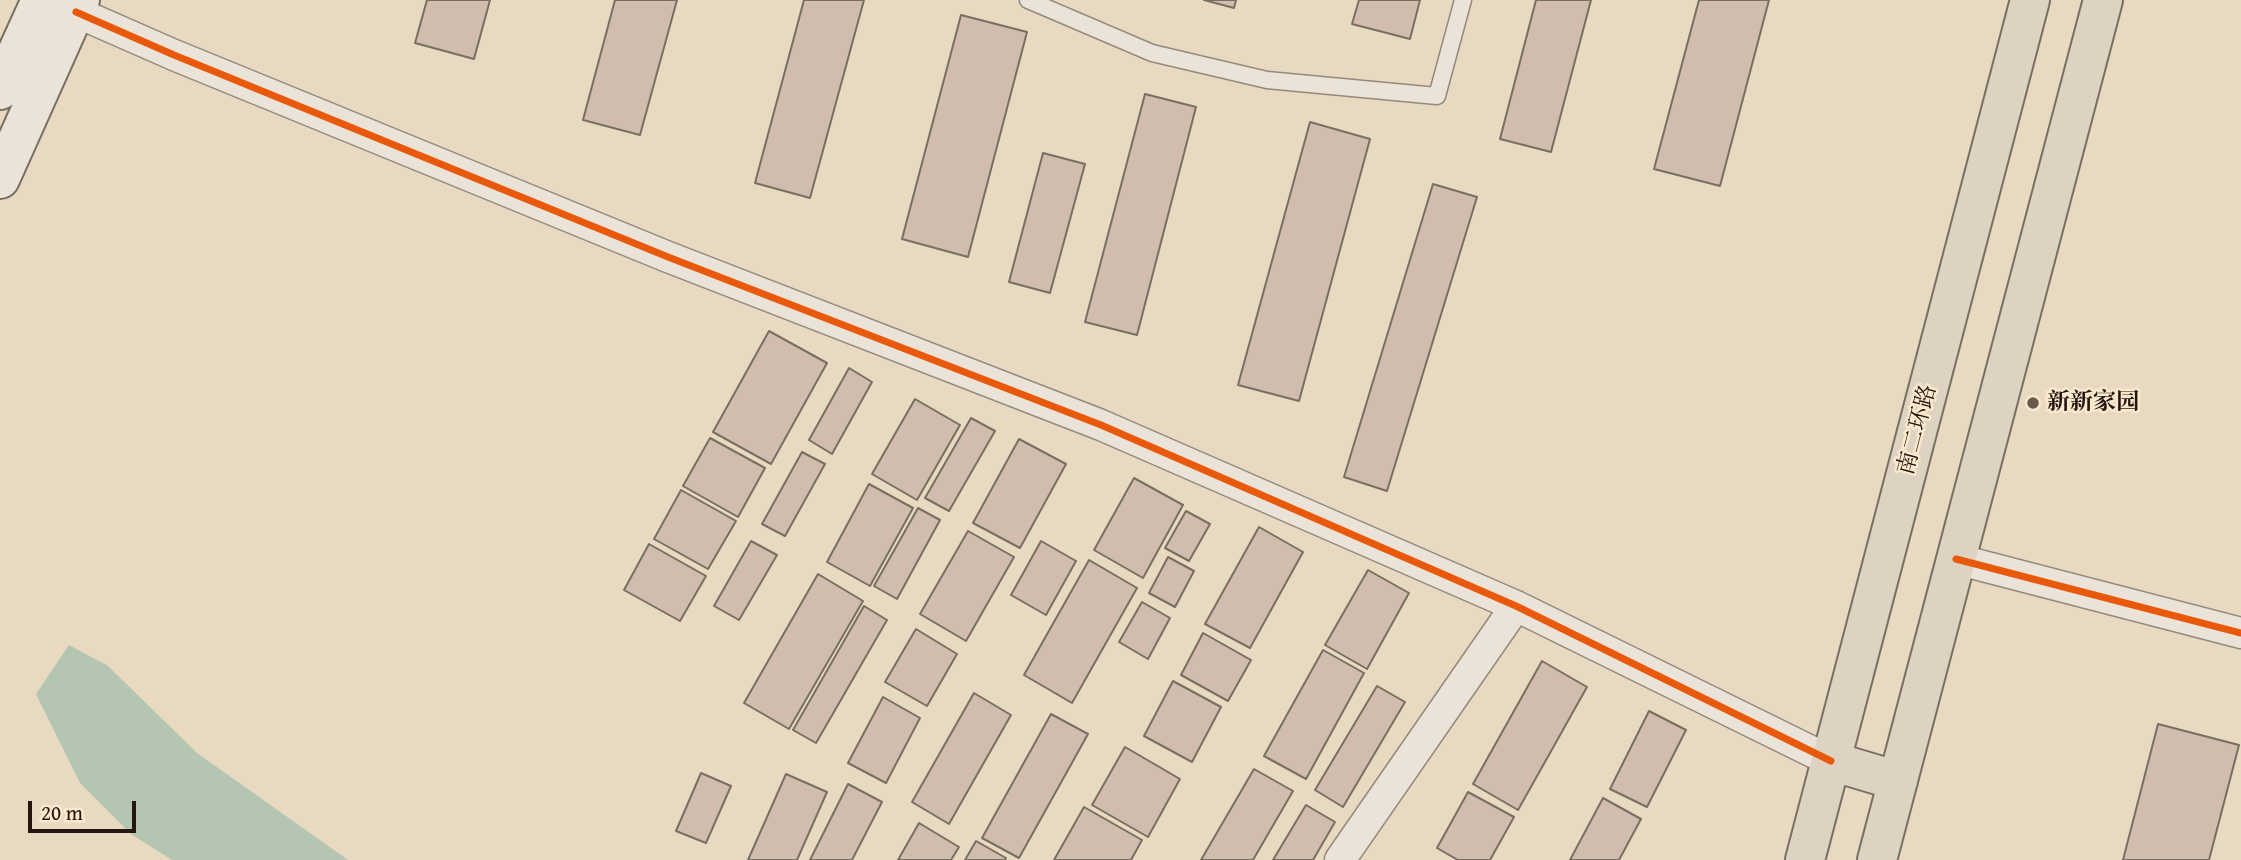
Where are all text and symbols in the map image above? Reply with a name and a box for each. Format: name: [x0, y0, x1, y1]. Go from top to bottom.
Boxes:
street label: 南二环路: [1893, 382, 1943, 478]
place label: 新新家园: [2047, 389, 2139, 417]
marker: 新新家园: [2025, 395, 2041, 411]
scale bar: [32, 786, 140, 830]
text: 20 m: [41, 797, 83, 828]

